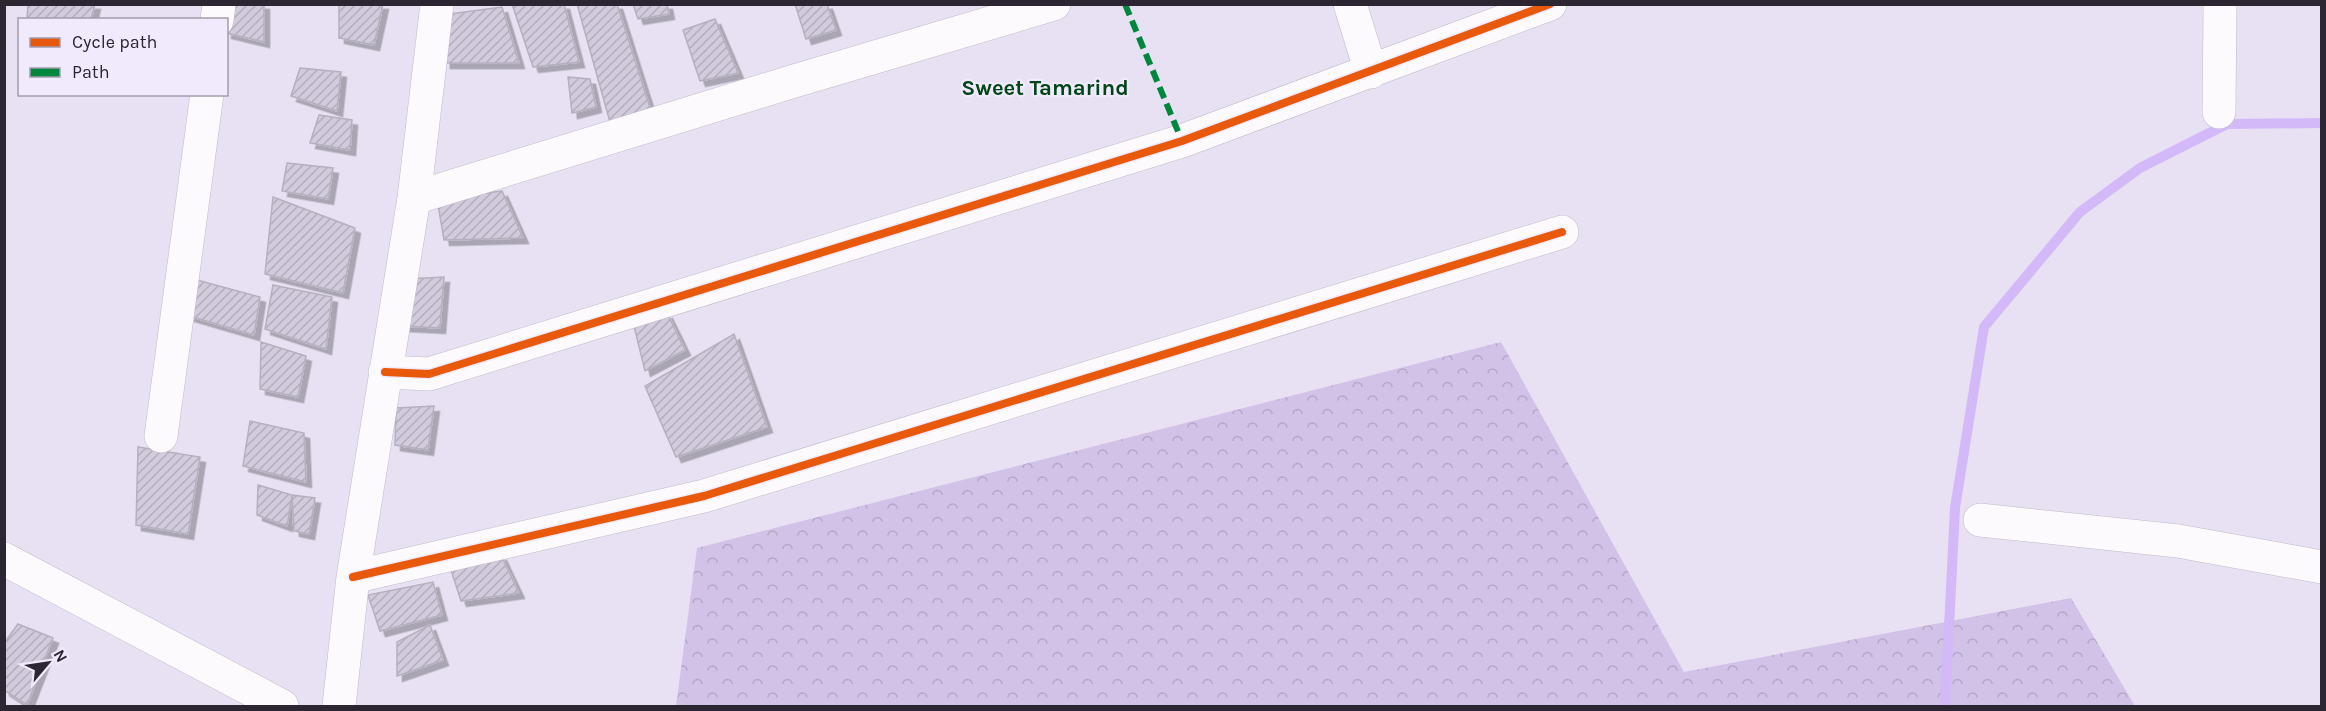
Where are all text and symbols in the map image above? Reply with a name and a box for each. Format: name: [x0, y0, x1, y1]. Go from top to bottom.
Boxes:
legend: [18, 18, 228, 96]
text: Cycle path: [72, 31, 157, 53]
text: Path: [72, 61, 110, 83]
district label: Sweet Tamarind: [961, 75, 1129, 101]
north arrow: [18, 633, 78, 693]
text: N: [50, 646, 72, 666]

